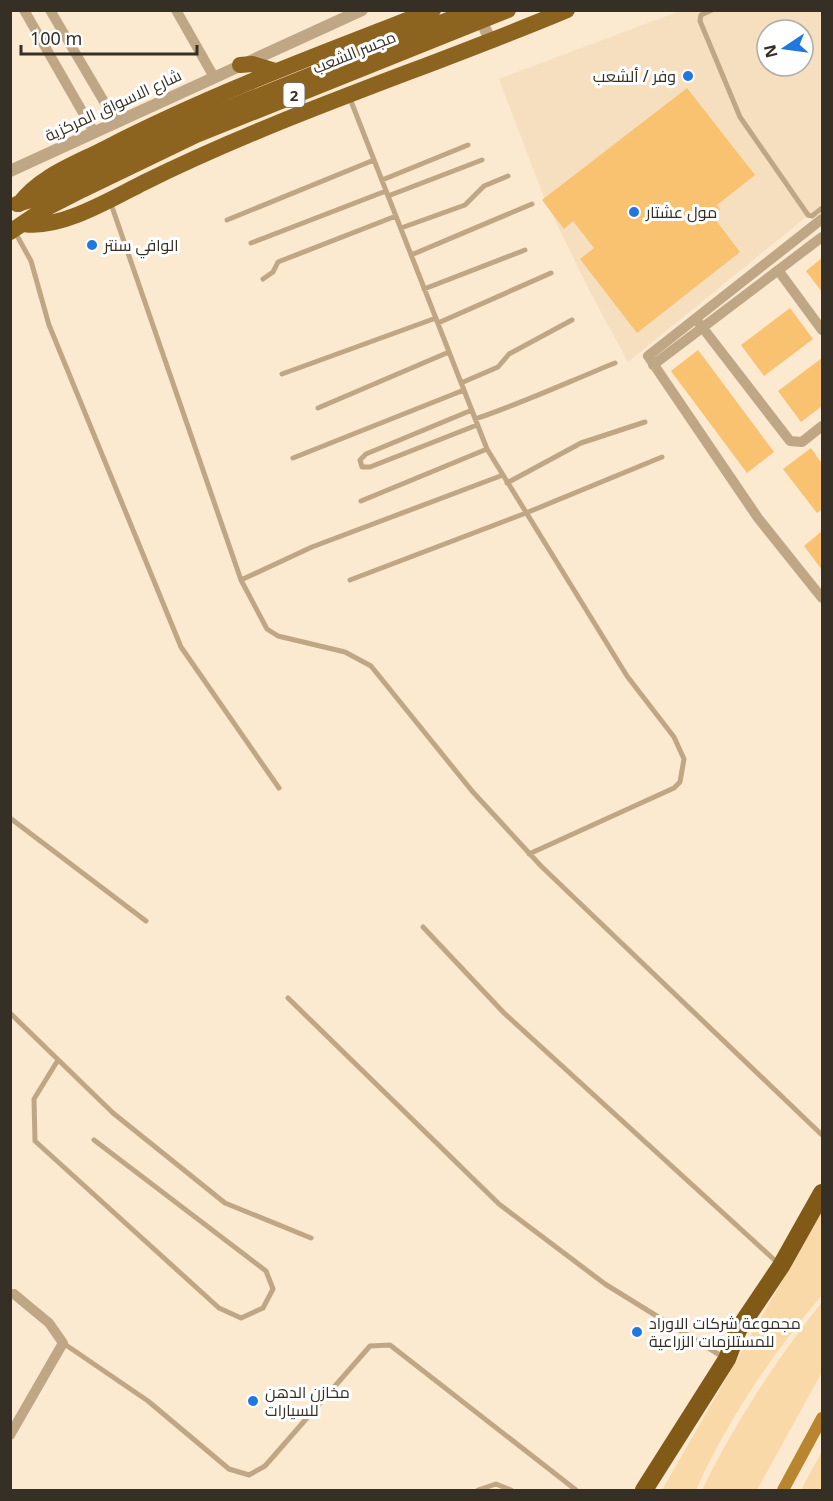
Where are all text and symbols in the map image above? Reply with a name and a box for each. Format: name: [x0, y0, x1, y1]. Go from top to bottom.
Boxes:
scale bar: [21, 18, 196, 56]
north arrow: [755, 18, 815, 78]
street label: مجسر الشعب: [309, 25, 399, 79]
text: 100 m: [30, 26, 82, 50]
text: N: [758, 43, 783, 60]
street label: شارع الاسواق المركزية: [41, 64, 185, 147]
place label: وفر / ألشعب: [593, 65, 676, 87]
marker: وفر / ألشعب: [681, 69, 695, 83]
road number: 2: [284, 83, 304, 107]
place label: مول عشتار: [645, 201, 717, 223]
marker: مول عشتار: [627, 205, 641, 219]
place label: الوافي سنتر: [103, 234, 179, 259]
marker: الوافي سنتر: [85, 238, 99, 252]
place label: مجموعة شركات الاوراد للمستلزمات الزراعية: [649, 1312, 801, 1352]
marker: مجموعة شركات الاوراد للمستلزمات الزراعية: [630, 1325, 644, 1339]
place label: مخازن الدهن للسيارات: [265, 1381, 350, 1421]
marker: مخازن الدهن للسيارات: [246, 1394, 260, 1408]

